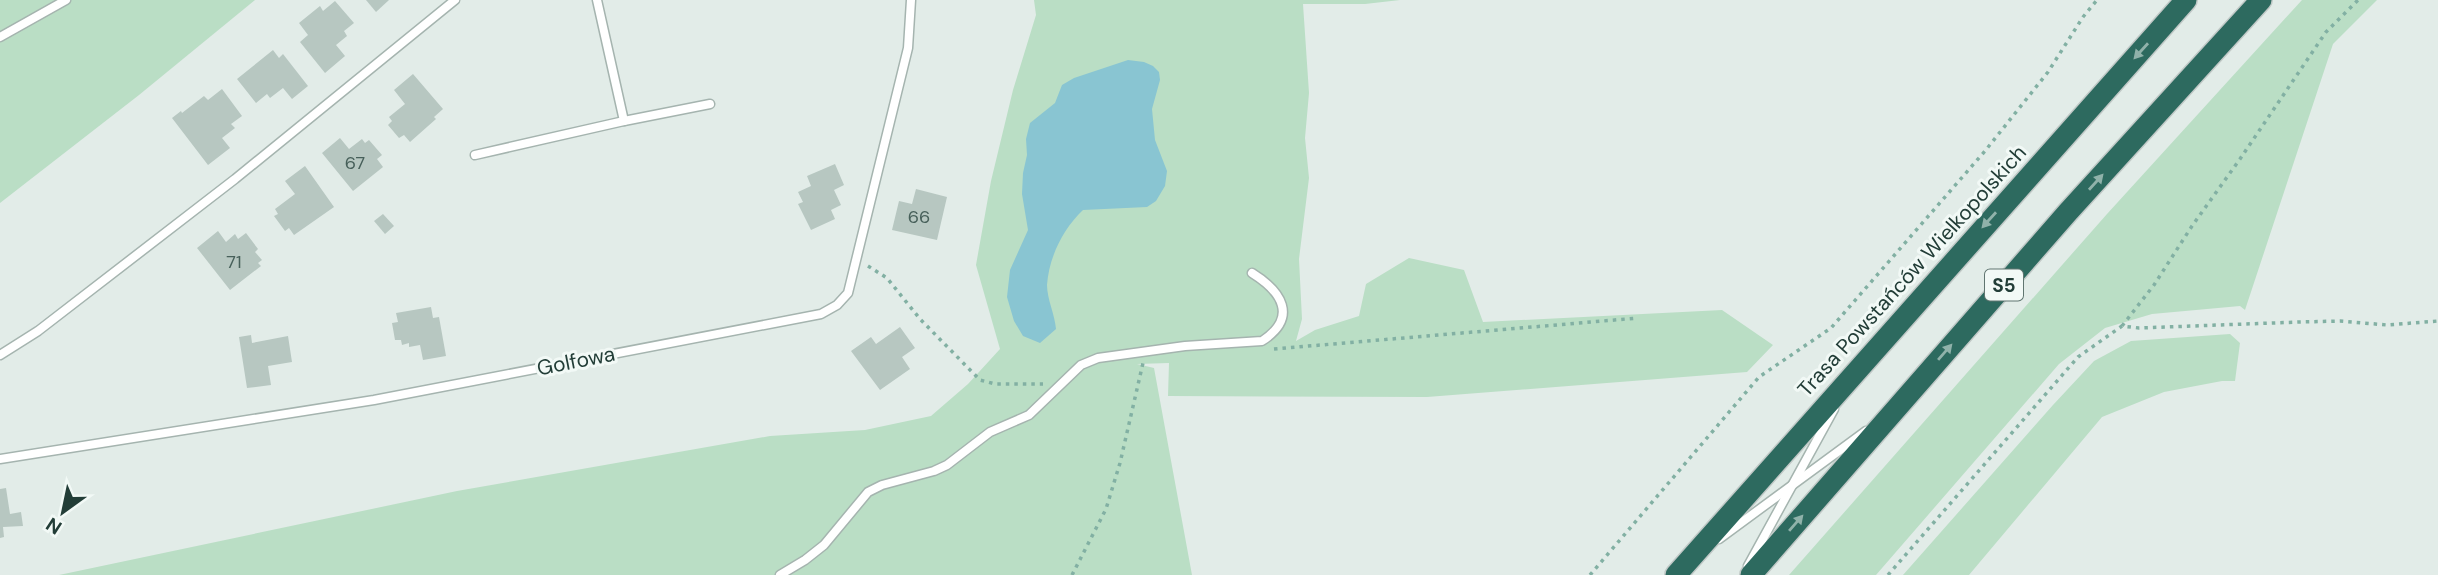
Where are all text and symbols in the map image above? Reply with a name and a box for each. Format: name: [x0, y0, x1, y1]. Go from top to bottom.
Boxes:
one-way arrow: [2133, 42, 2149, 59]
street label: Trasa Powstańców Wielkopolskich: [1791, 139, 2033, 403]
house number: 67: [345, 151, 365, 175]
one-way arrow: [2088, 173, 2104, 191]
house number: 66: [908, 205, 930, 229]
one-way arrow: [1982, 212, 1997, 229]
house number: 71: [226, 250, 242, 274]
road number: S5: [1985, 270, 2023, 300]
street label: Golfowa: [535, 340, 617, 382]
one-way arrow: [1937, 344, 1953, 361]
north arrow: [28, 477, 98, 547]
text: N: [41, 512, 67, 540]
one-way arrow: [1788, 515, 1803, 532]

